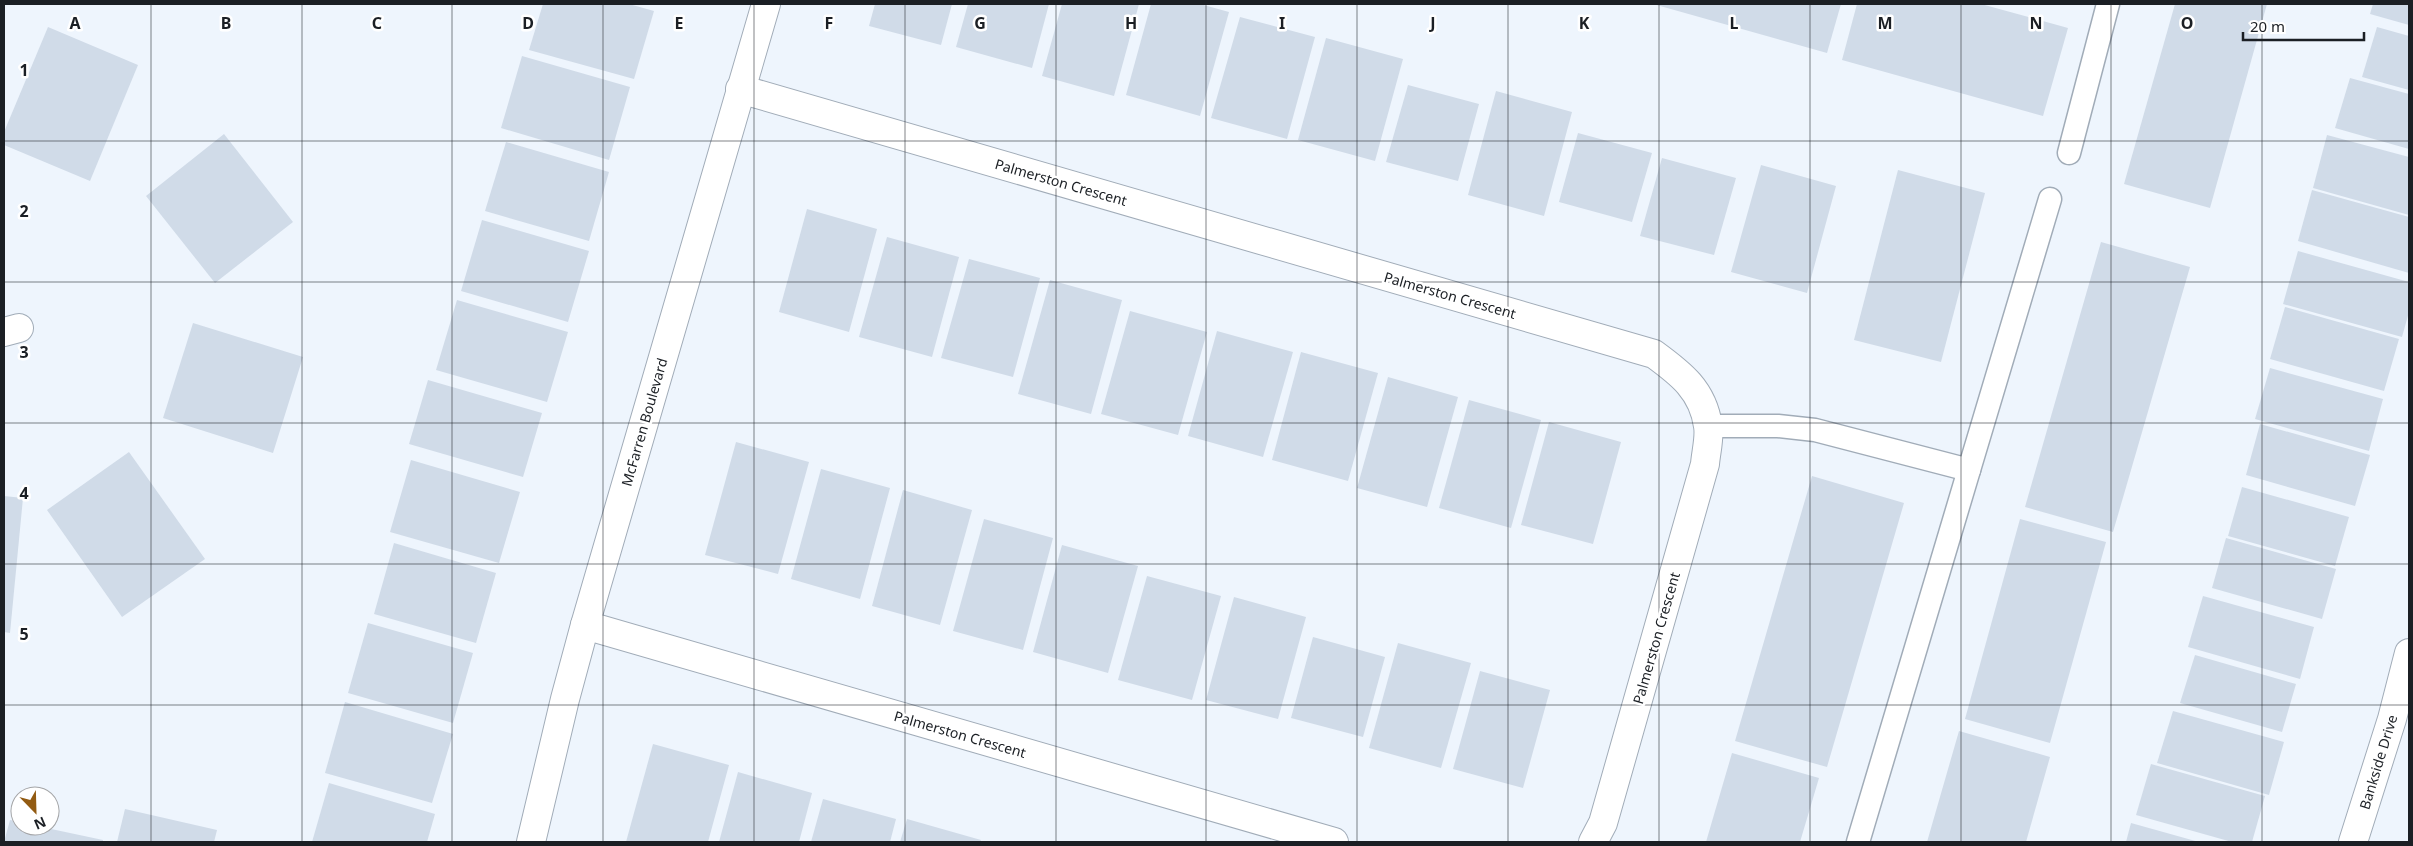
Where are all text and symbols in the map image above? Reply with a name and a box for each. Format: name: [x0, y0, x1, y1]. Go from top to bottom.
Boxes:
scale bar: [2243, 10, 2364, 42]
text: A: [69, 12, 81, 34]
text: B: [221, 12, 231, 34]
text: C: [372, 12, 382, 34]
text: D: [522, 12, 534, 34]
text: E: [675, 12, 684, 34]
text: F: [825, 12, 833, 34]
text: G: [974, 12, 986, 34]
text: H: [1125, 12, 1137, 34]
text: I: [1279, 12, 1285, 34]
text: J: [1428, 12, 1436, 34]
text: K: [1579, 12, 1590, 34]
text: L: [1730, 12, 1739, 34]
text: M: [1877, 12, 1893, 34]
text: N: [2029, 12, 2043, 34]
text: O: [2181, 12, 2193, 34]
text: 20 m: [2250, 16, 2285, 36]
text: 1: [19, 59, 29, 81]
street label: Palmerston Crescent: [993, 154, 1129, 210]
text: 2: [19, 200, 29, 222]
street label: Palmerston Crescent: [1382, 267, 1518, 323]
text: 3: [19, 341, 29, 363]
street label: McFarren Boulevard: [617, 356, 671, 488]
text: 4: [19, 482, 29, 504]
street label: Palmerston Crescent: [1628, 570, 1684, 706]
text: 5: [19, 623, 29, 645]
street label: Palmerston Crescent: [892, 706, 1028, 762]
street label: Bankside Drive: [2355, 712, 2401, 812]
north arrow: [10, 786, 60, 836]
text: N: [31, 812, 49, 834]

